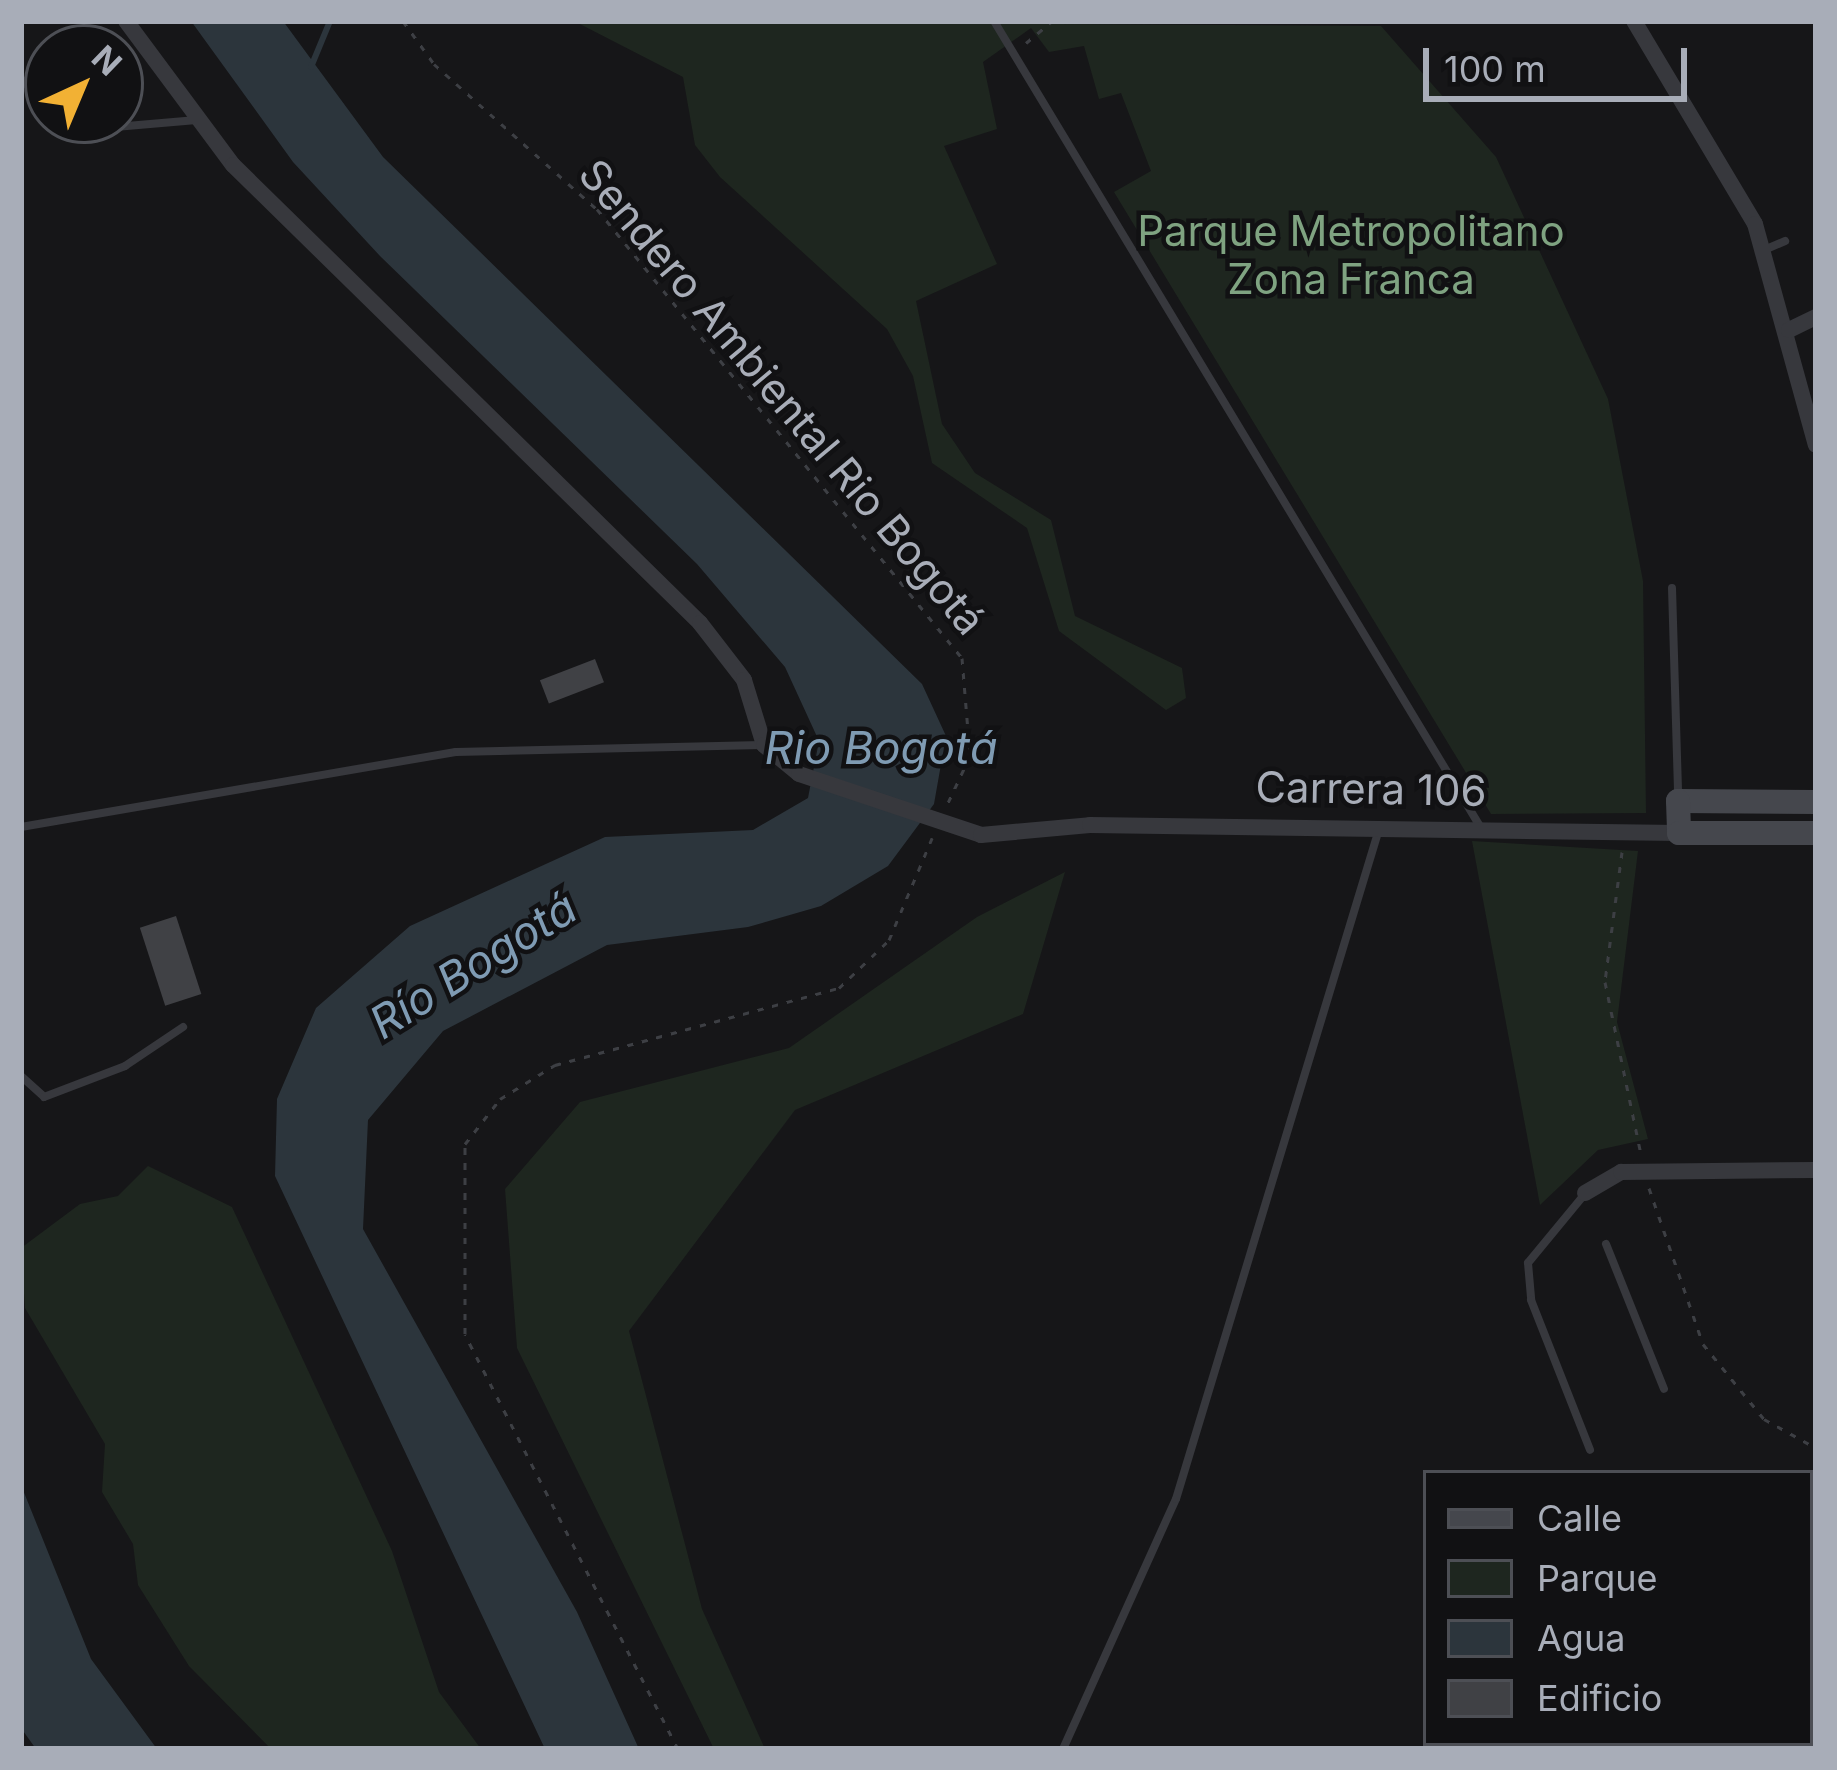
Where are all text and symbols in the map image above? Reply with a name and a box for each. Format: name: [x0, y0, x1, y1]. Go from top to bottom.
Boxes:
north arrow: [24, 24, 144, 144]
scale bar: [1429, 24, 1693, 98]
text: N: [84, 37, 130, 83]
text: 100 m: [1444, 47, 1546, 91]
street label: Sendero Ambiental Rio Bogotá: [568, 149, 996, 645]
park label: Parque Metropolitano Zona Franca: [1137, 206, 1565, 304]
water label: Rio Bogotá: [764, 721, 998, 775]
street label: Carrera 106: [1255, 762, 1487, 816]
water label: Río Bogotá: [360, 880, 586, 1050]
legend: [1423, 1470, 1813, 1746]
text: Calle: [1537, 1496, 1622, 1540]
text: Parque: [1537, 1556, 1657, 1600]
text: Agua: [1537, 1616, 1625, 1660]
text: Edificio: [1537, 1676, 1662, 1720]

